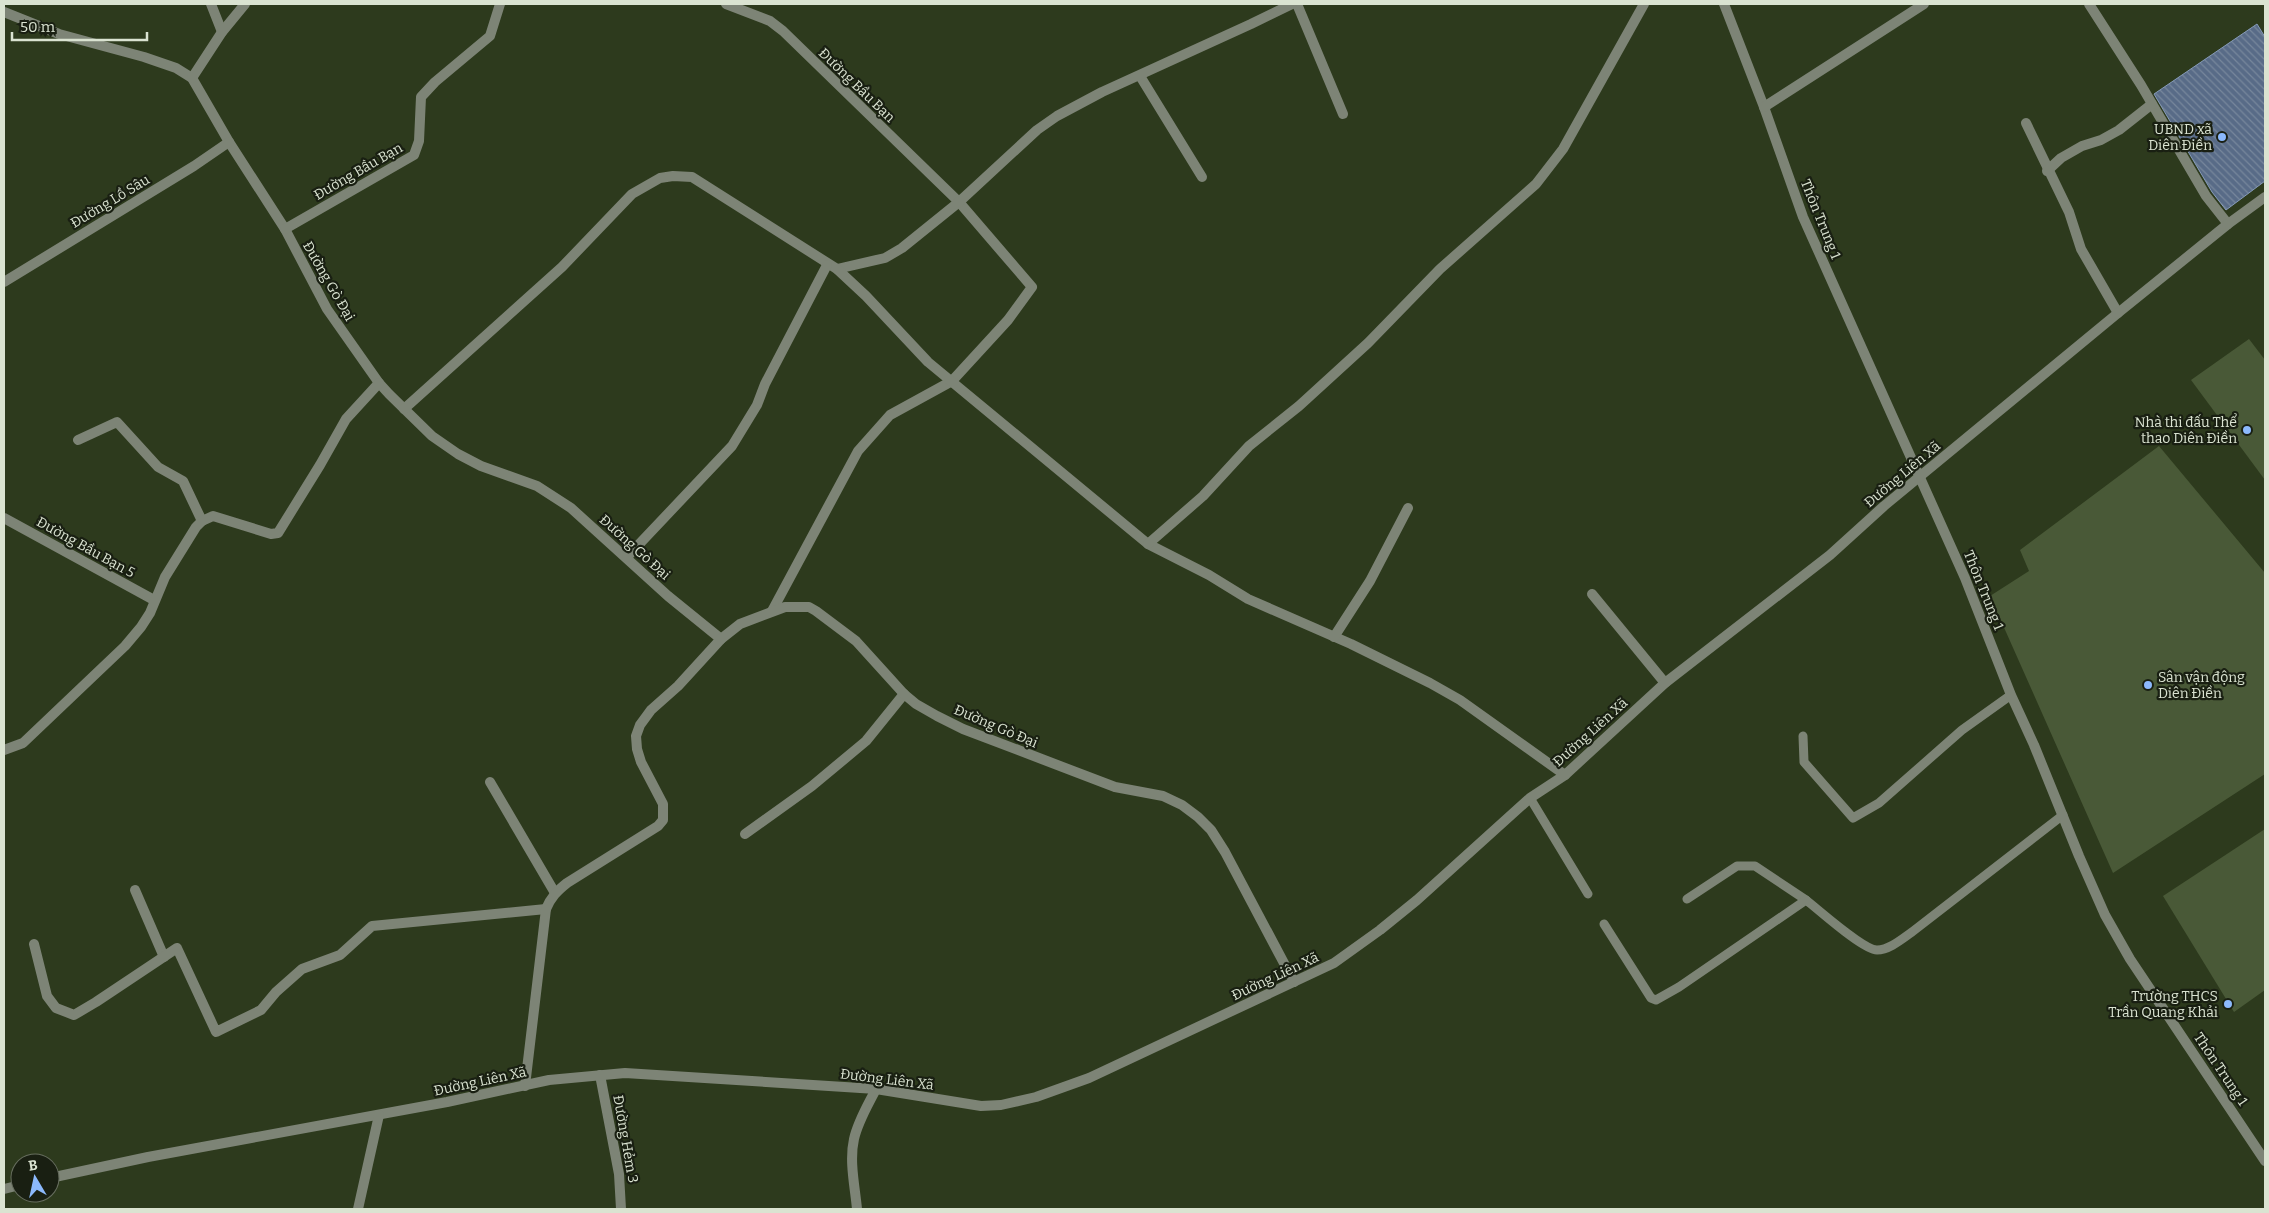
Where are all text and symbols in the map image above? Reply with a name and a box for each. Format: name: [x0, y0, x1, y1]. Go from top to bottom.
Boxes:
scale bar: [12, 10, 148, 42]
text: 50 m: [20, 18, 56, 36]
street label: Đường Bầu Bạn: [815, 44, 899, 126]
place label: UBND xã Diên Điền: [2148, 121, 2212, 154]
marker: UBND xã Diên Điền: [2216, 131, 2228, 143]
street label: Đường Bầu Bạn: [310, 138, 406, 204]
street label: Đường Lồ Sâu: [67, 170, 153, 232]
street label: Thôn Trung 1: [1797, 177, 1844, 262]
street label: Đường Gò Đại: [299, 238, 358, 324]
place label: Nhà thi đấu Thể thao Diên Điền: [2134, 413, 2237, 447]
marker: Nhà thi đấu Thể thao Diên Điền: [2241, 424, 2253, 436]
street label: Đường Liên Xã: [1861, 437, 1944, 511]
street label: Đường Gò Đại: [596, 511, 673, 583]
street label: Đường Bầu Bạn 5: [34, 513, 138, 581]
street label: Thôn Trung 1: [1960, 548, 2007, 633]
place label: Sân vận động Diên Điền: [2158, 669, 2245, 702]
marker: Sân vận động Diên Điền: [2142, 679, 2154, 691]
street label: Đường Liên Xã: [1550, 694, 1631, 770]
street label: Đường Gò Đại: [951, 701, 1040, 752]
street label: Đường Liên Xã: [1229, 949, 1322, 1004]
place label: Trường THCS Trần Quang Khải: [2108, 988, 2218, 1021]
marker: Trường THCS Trần Quang Khải: [2222, 998, 2234, 1010]
street label: Thôn Trung 1: [2190, 1030, 2251, 1109]
street label: Đường Liên Xã: [432, 1063, 528, 1100]
street label: Đường Liên Xã: [839, 1065, 935, 1094]
street label: Đường Hẻm 3: [609, 1094, 642, 1184]
north arrow: [10, 1153, 60, 1203]
text: B: [27, 1157, 39, 1175]

